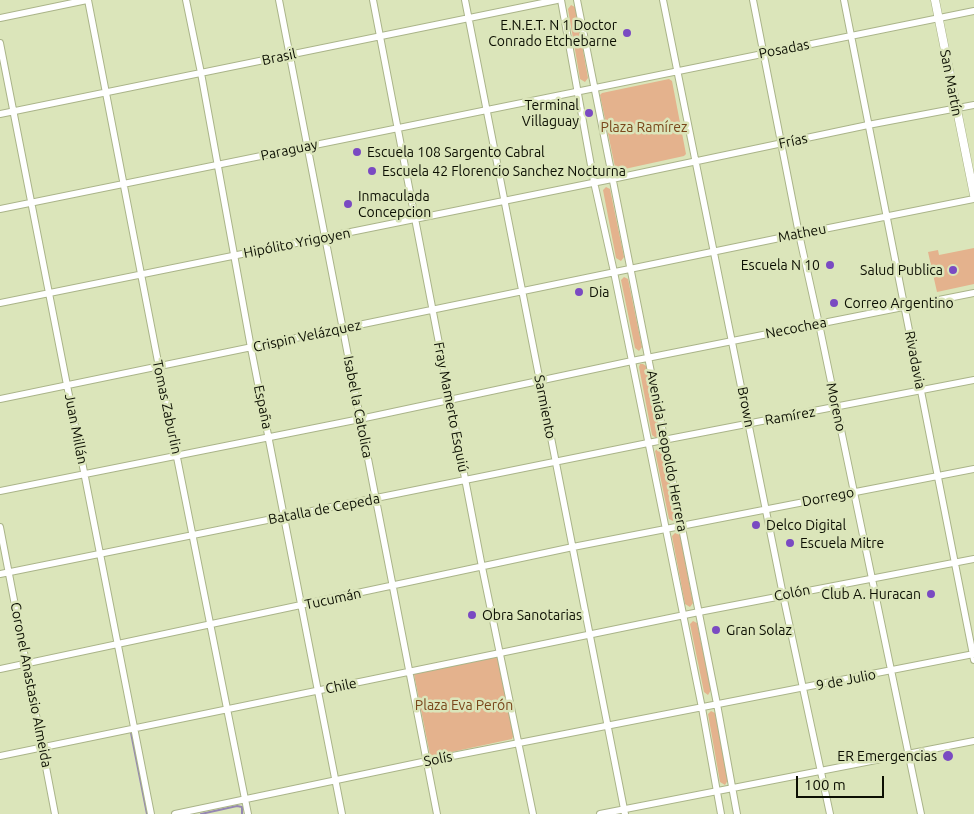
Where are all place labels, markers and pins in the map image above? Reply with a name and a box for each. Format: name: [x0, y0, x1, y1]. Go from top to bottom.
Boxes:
place label: E.N.E.T. N 1 Doctor Conrado Etchebarne: [488, 17, 617, 49]
marker: E.N.E.T. N 1 Doctor Conrado Etchebarne: [621, 27, 633, 39]
place label: Terminal Villaguay: [522, 97, 579, 130]
marker: Terminal Villaguay: [583, 107, 595, 119]
place label: Escuela 108 Sargento Cabral: [367, 144, 545, 160]
marker: Escuela 108 Sargento Cabral: [351, 146, 363, 158]
place label: Escuela 42 Florencio Sanchez Nocturna: [382, 163, 626, 179]
marker: Escuela 42 Florencio Sanchez Nocturna: [366, 165, 378, 177]
place label: Inmaculada Concepcion: [358, 188, 431, 220]
marker: Inmaculada Concepcion: [342, 198, 354, 210]
place label: Escuela N 10: [741, 257, 820, 273]
marker: Escuela N 10: [824, 259, 836, 271]
place label: Salud Publica: [860, 262, 943, 278]
marker: Salud Publica: [947, 264, 959, 276]
place label: Dia: [589, 284, 609, 300]
marker: Dia: [573, 286, 585, 298]
place label: Correo Argentino: [844, 295, 954, 311]
marker: Correo Argentino: [828, 297, 840, 309]
place label: Delco Digital: [766, 517, 846, 533]
marker: Delco Digital: [750, 519, 762, 531]
place label: Escuela Mitre: [800, 535, 884, 551]
marker: Escuela Mitre: [784, 537, 796, 549]
place label: Club A. Huracan: [821, 586, 921, 602]
marker: Club A. Huracan: [925, 588, 937, 600]
place label: Obra Sanotarias: [482, 607, 582, 623]
marker: Obra Sanotarias: [466, 609, 478, 621]
place label: Gran Solaz: [726, 622, 792, 638]
marker: Gran Solaz: [710, 624, 722, 636]
place label: ER Emergencias: [837, 748, 937, 764]
marker: ER Emergencias: [941, 749, 955, 763]

